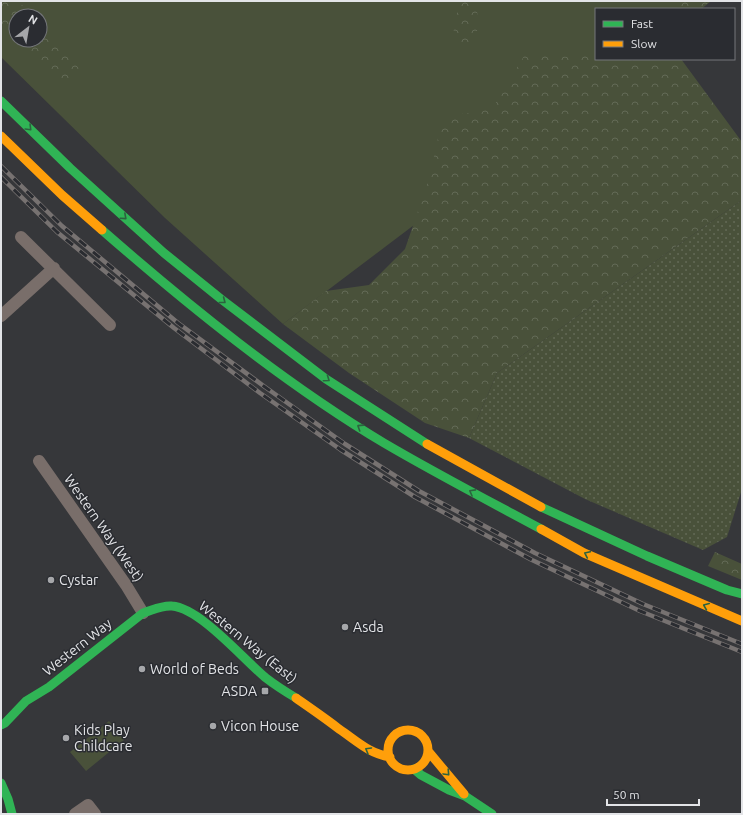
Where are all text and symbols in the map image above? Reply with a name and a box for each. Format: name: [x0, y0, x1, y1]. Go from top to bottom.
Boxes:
north arrow: [8, 8, 48, 48]
legend: [595, 8, 735, 60]
text: N: [27, 12, 40, 27]
text: Fast: [631, 17, 653, 30]
text: Slow: [631, 37, 657, 50]
one-way arrow: [24, 123, 32, 131]
one-way arrow: [119, 212, 127, 219]
one-way arrow: [219, 296, 226, 303]
one-way arrow: [323, 374, 330, 382]
one-way arrow: [357, 424, 364, 432]
street label: Western Way (West): [61, 471, 147, 585]
one-way arrow: [469, 490, 477, 497]
one-way arrow: [583, 551, 591, 559]
place label: Cystar: [59, 572, 99, 588]
marker: Cystar: [46, 575, 56, 585]
street label: Western Way (East): [196, 598, 300, 686]
one-way arrow: [703, 602, 710, 610]
street label: Western Way: [39, 615, 115, 679]
place label: Asda: [353, 619, 384, 635]
marker: Asda: [340, 622, 350, 632]
place label: World of Beds: [150, 661, 239, 677]
marker: World of Beds: [137, 664, 147, 674]
place label: ASDA: [221, 683, 257, 699]
marker: ASDA: [260, 686, 270, 696]
place label: Vicon House: [221, 718, 299, 734]
marker: Vicon House: [208, 721, 218, 731]
place label: Kids Play Childcare: [74, 722, 133, 754]
marker: Kids Play Childcare: [61, 733, 71, 743]
one-way arrow: [365, 747, 372, 754]
one-way arrow: [442, 768, 450, 776]
scale bar: [607, 781, 699, 807]
text: 50 m: [613, 788, 640, 801]

